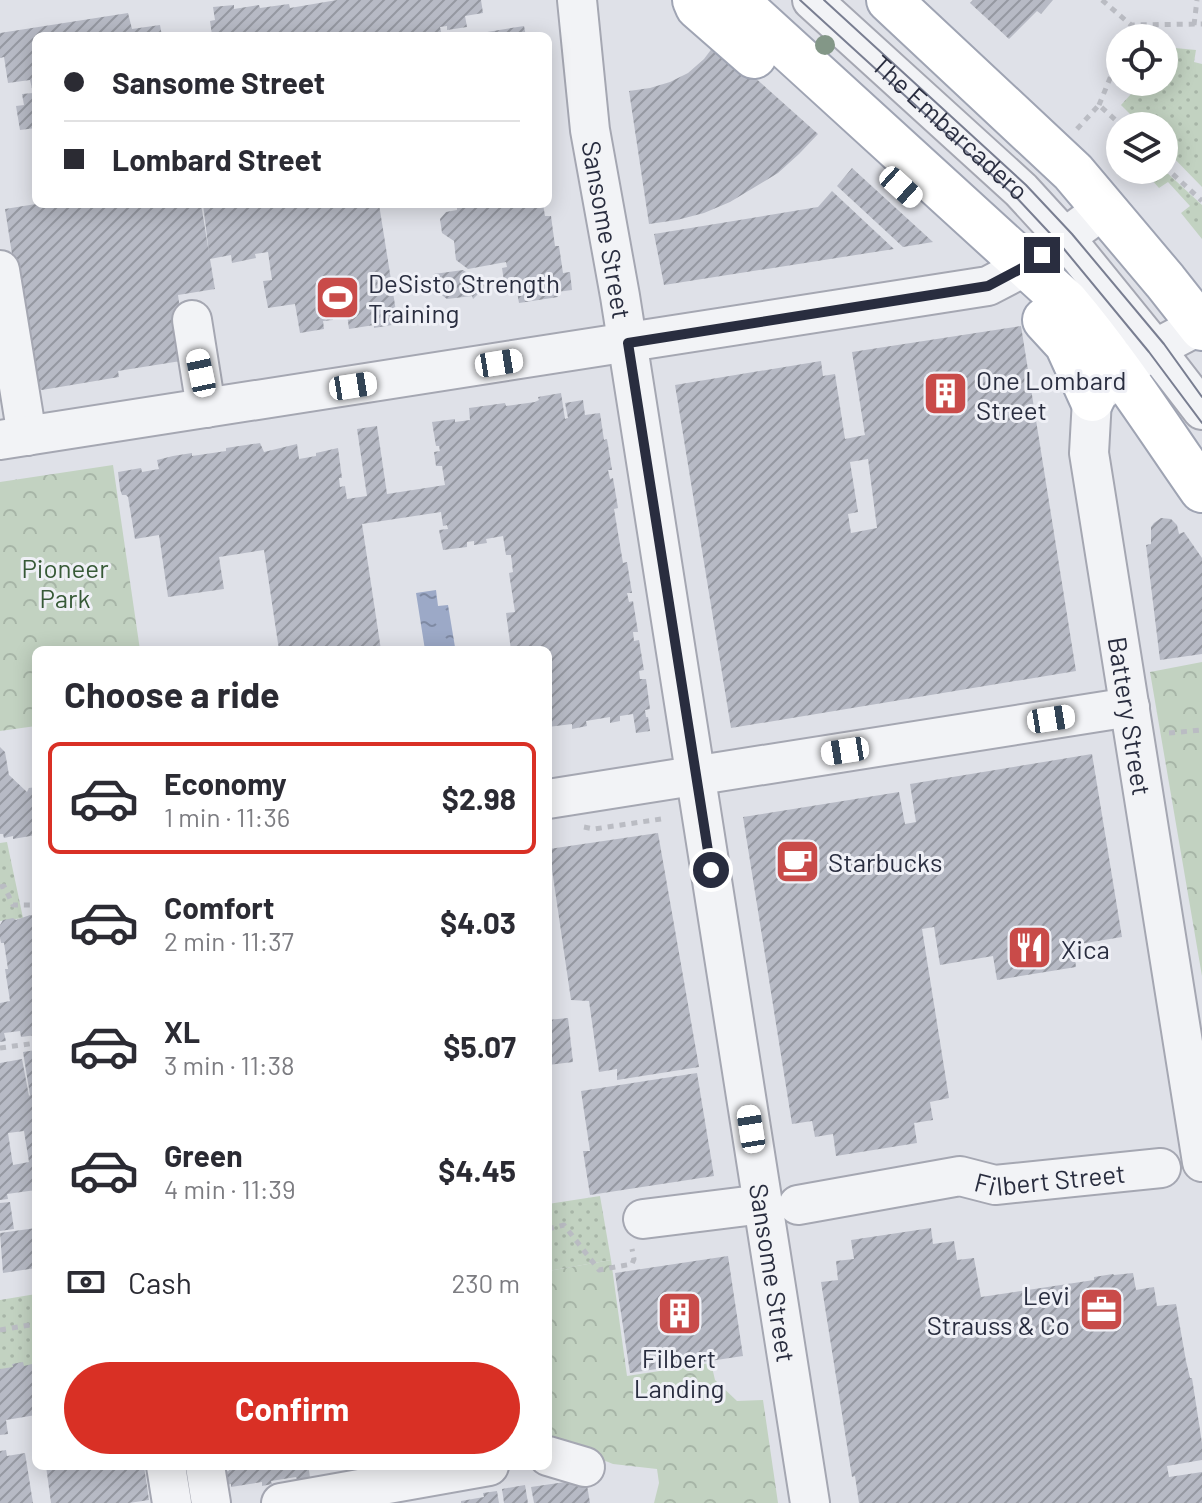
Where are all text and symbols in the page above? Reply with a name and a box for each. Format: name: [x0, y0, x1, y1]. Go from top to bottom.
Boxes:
map controls: [1106, 24, 1178, 184]
button: locate: [1106, 24, 1178, 96]
street label: The Embarcadero: [867, 48, 1036, 205]
text: Sansome Street: [112, 64, 325, 100]
button: layers: [1106, 112, 1178, 184]
street label: Sansome Street: [577, 138, 639, 321]
text: Lombard Street: [112, 141, 322, 177]
car: [875, 162, 927, 212]
route end: [1024, 237, 1060, 273]
place label: DeSisto Strength Training: [368, 267, 560, 328]
sports icon: DeSisto Strength Training: [313, 273, 361, 321]
car: [184, 347, 218, 399]
car: [473, 347, 525, 379]
place label: One Lombard Street: [976, 364, 1127, 425]
car: [327, 370, 379, 402]
building icon: One Lombard Street: [921, 370, 969, 418]
park label: Pioneer Park: [21, 552, 109, 613]
street label: Battery Street: [1103, 634, 1159, 797]
text: Choose a ride: [64, 672, 280, 715]
car: [1025, 703, 1077, 735]
car: [819, 735, 871, 767]
icon: car: [68, 762, 140, 834]
text: Economy: [164, 765, 287, 801]
text: $2.98: [442, 780, 516, 816]
text: 1 min · 11:36: [164, 801, 290, 832]
cafe icon: Starbucks: [773, 837, 821, 885]
place label: Starbucks: [828, 846, 942, 877]
route start: [693, 852, 729, 888]
icon: car: [68, 886, 140, 958]
text: Comfort: [164, 889, 274, 925]
text: $4.03: [440, 904, 516, 940]
restaurant icon: Xica: [1006, 924, 1054, 972]
text: 2 min · 11:37: [164, 925, 294, 956]
place label: Xica: [1061, 933, 1110, 964]
icon: car: [68, 1010, 140, 1082]
text: XL: [164, 1013, 200, 1049]
text: $5.07: [443, 1028, 516, 1064]
text: 3 min · 11:38: [164, 1049, 295, 1080]
car: [735, 1103, 767, 1155]
icon: car: [68, 1134, 140, 1206]
text: Green: [164, 1137, 243, 1173]
text: $4.45: [438, 1152, 516, 1188]
street label: Filbert Street: [972, 1156, 1127, 1200]
text: 4 min · 11:39: [164, 1173, 296, 1204]
street label: Sansome Street: [744, 1181, 803, 1364]
icon: cash: [64, 1260, 108, 1304]
text: Cash: [128, 1264, 192, 1300]
text: 230 m: [451, 1267, 520, 1298]
place label: Levi Strauss & Co: [927, 1279, 1070, 1340]
office icon: Levi Strauss & Co: [1077, 1285, 1125, 1333]
building icon: Filbert Landing: [655, 1290, 703, 1338]
place label: Filbert Landing: [634, 1342, 724, 1403]
button: Confirm: [64, 1362, 520, 1454]

